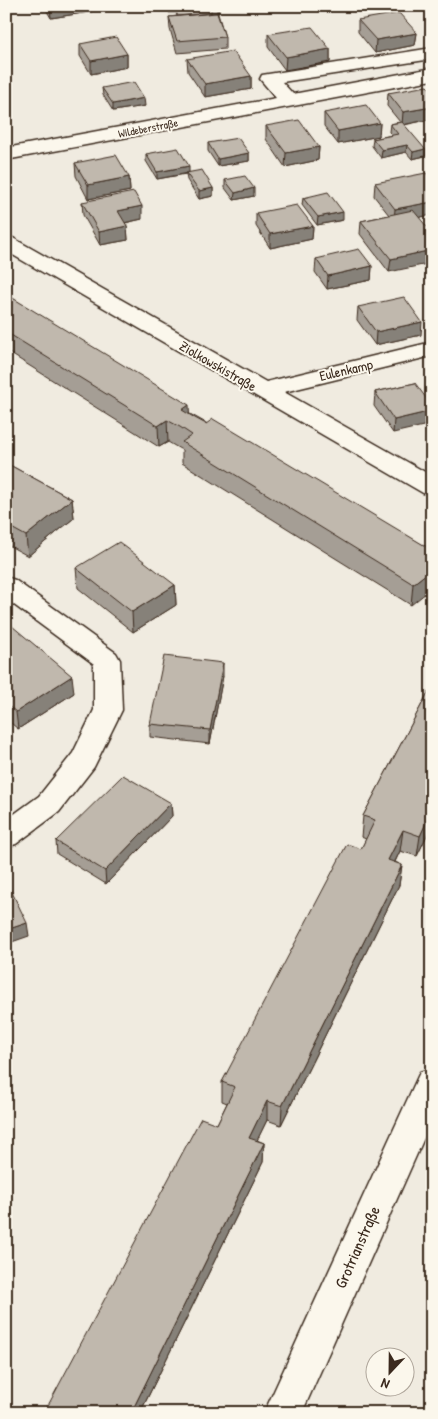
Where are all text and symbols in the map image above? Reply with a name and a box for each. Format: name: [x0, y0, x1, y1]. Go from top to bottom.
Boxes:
street label: Wildeberstraße: [117, 115, 180, 141]
street label: Ziolkowskistraße: [176, 336, 261, 396]
street label: Eulenkamp: [317, 354, 375, 386]
street label: Grotrianstraße: [329, 1202, 385, 1292]
north arrow: [366, 1346, 416, 1396]
text: N: [377, 1374, 392, 1395]

